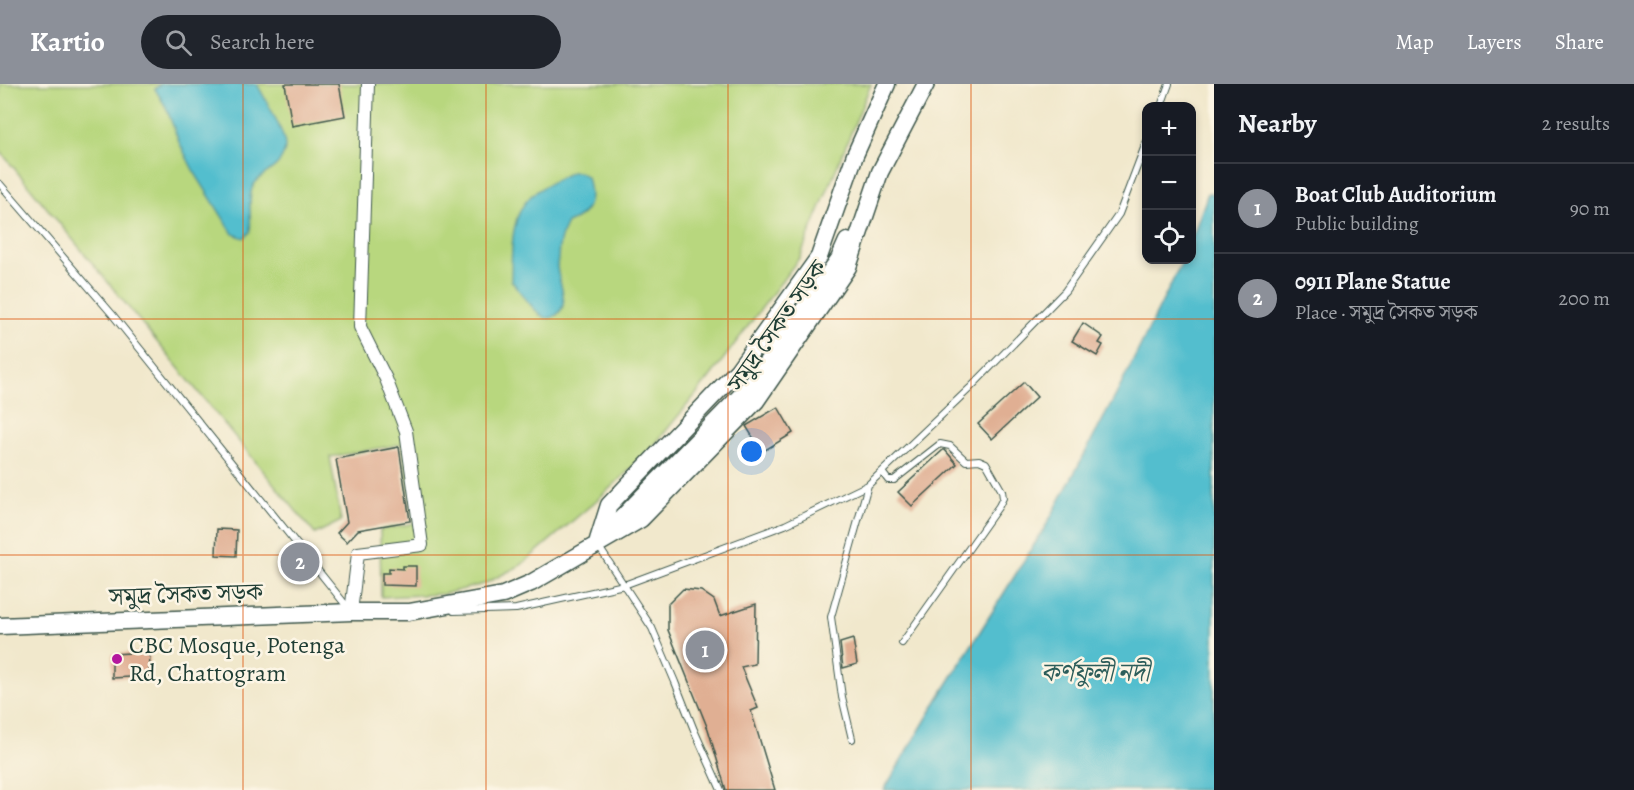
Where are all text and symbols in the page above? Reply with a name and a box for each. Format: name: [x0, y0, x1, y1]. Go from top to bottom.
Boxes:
search box: [141, 15, 561, 69]
text: Kartio: [30, 23, 105, 61]
icon: search: [162, 26, 195, 59]
text: Search here: [210, 27, 315, 57]
text: Map: [1395, 28, 1434, 56]
text: Layers: [1467, 28, 1522, 56]
text: Share: [1555, 28, 1604, 56]
map controls: [1142, 102, 1196, 264]
button: +: [1142, 102, 1196, 156]
text: Nearby: [1238, 106, 1317, 141]
text: 2 results: [1542, 110, 1610, 137]
button: −: [1142, 156, 1196, 210]
text: Boat Club Auditorium: [1295, 180, 1496, 210]
text: 1: [1254, 195, 1261, 222]
text: 90 m: [1570, 195, 1610, 222]
button: locate: [1142, 210, 1196, 264]
text: Public building: [1295, 210, 1419, 237]
street label: সমুদ্র সৈকত সড়ক: [719, 253, 835, 399]
text: 0911 Plane Statue: [1295, 267, 1451, 297]
text: 2: [1253, 285, 1262, 312]
text: 200 m: [1559, 285, 1610, 312]
text: Place · সমুদ্র সৈকত সড়ক: [1295, 299, 1478, 326]
your location: [737, 437, 766, 466]
pin: 2: [280, 540, 320, 584]
street label: সমুদ্র সৈকত সড়ক: [108, 575, 265, 613]
pin: 1: [686, 628, 724, 672]
place label: CBC Mosque, Potenga Rd, Chattogram: [129, 629, 346, 689]
marker: CBC Mosque, Potenga Rd, Chattogram: [110, 652, 124, 666]
water label: কর্ণফুলী নদী: [1041, 655, 1152, 690]

